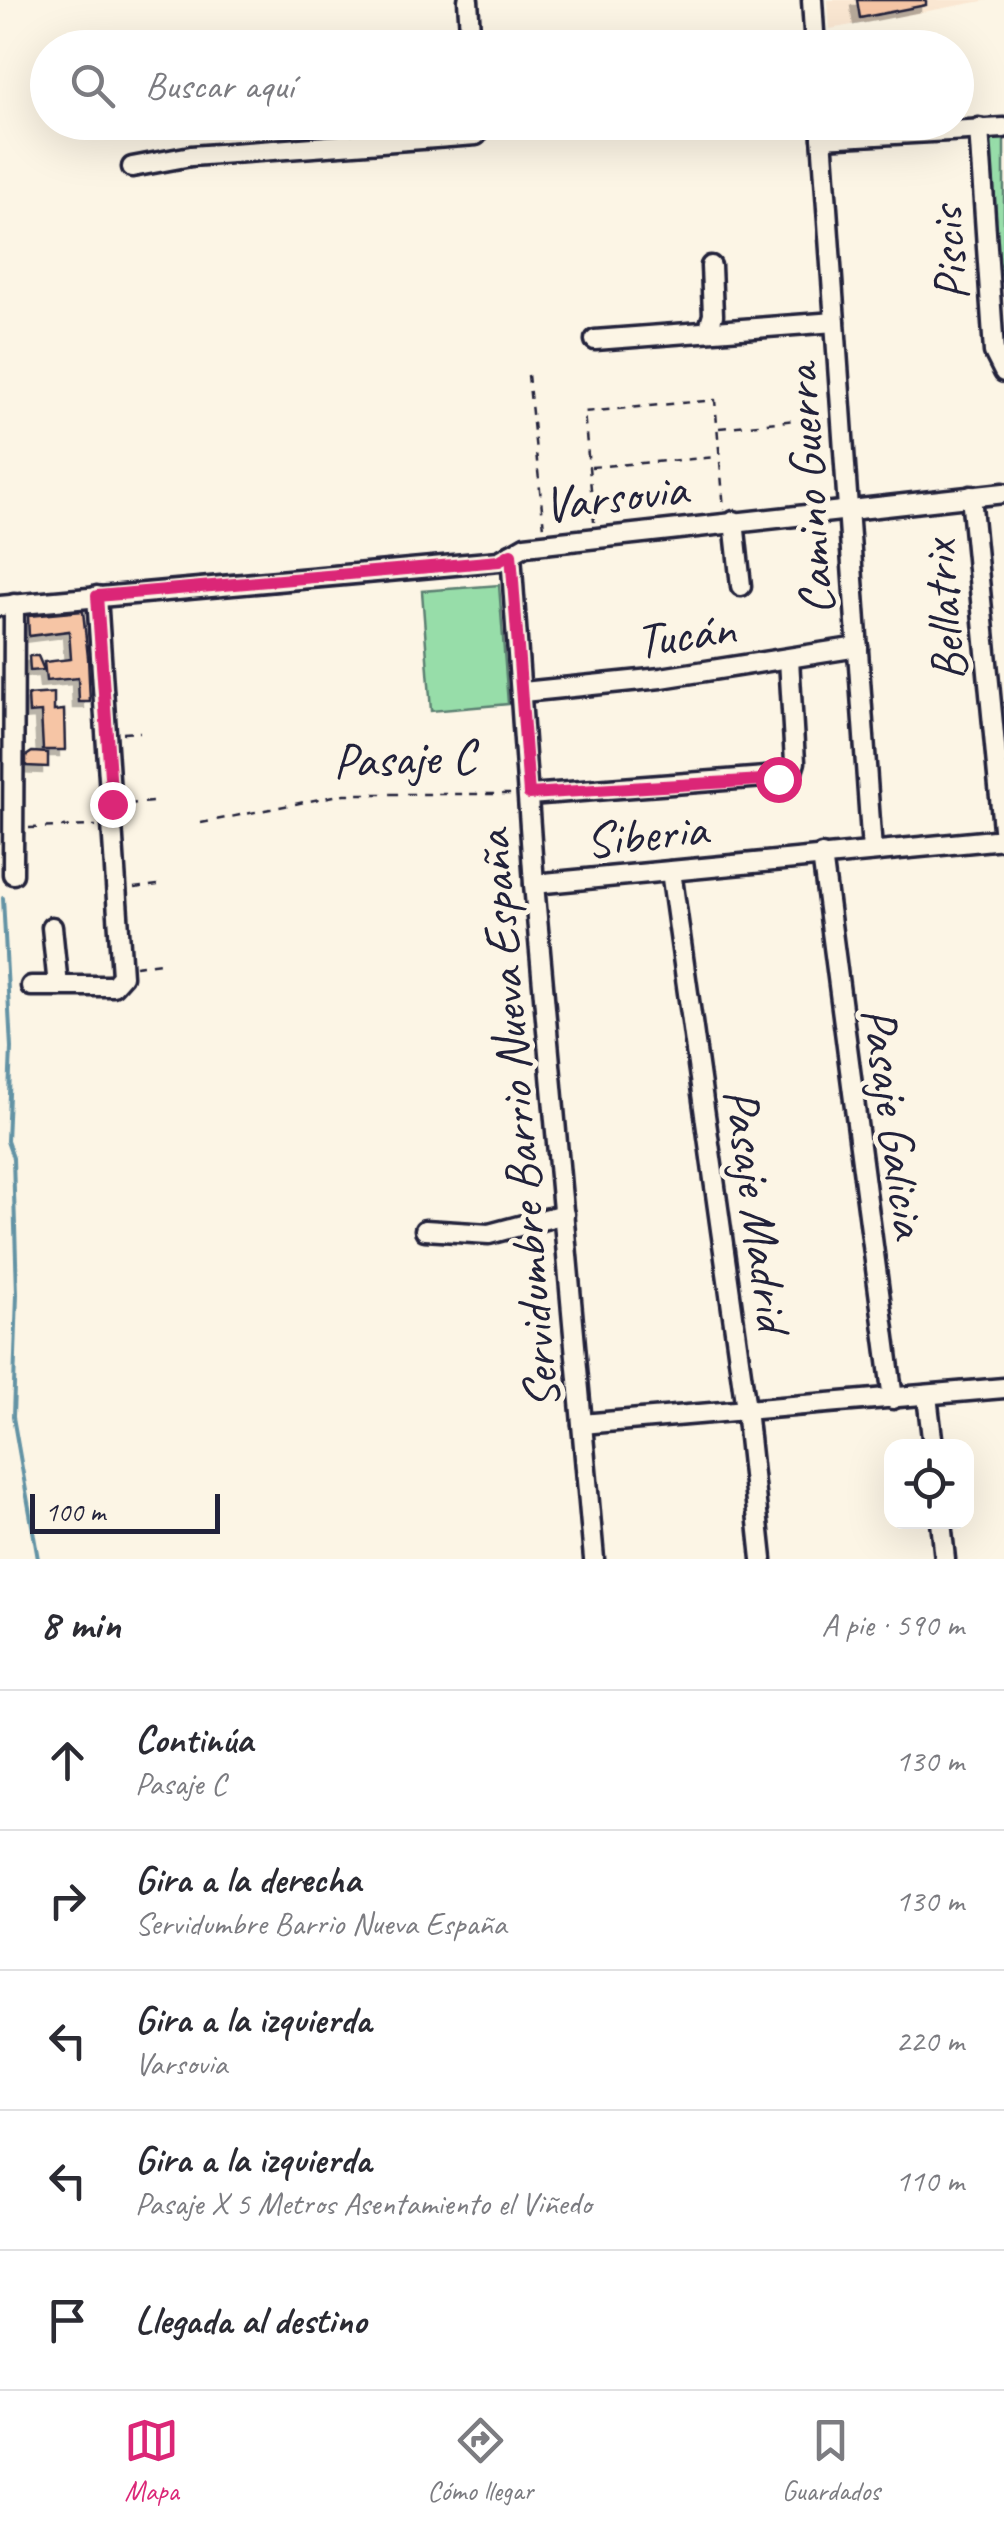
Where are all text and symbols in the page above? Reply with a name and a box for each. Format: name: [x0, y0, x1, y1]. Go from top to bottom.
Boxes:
search box: [30, 30, 974, 140]
icon: search: [65, 58, 120, 113]
text: Buscar aquí: [145, 62, 294, 109]
street label: Piscis: [914, 201, 983, 303]
street label: Camino Guerra: [768, 358, 849, 617]
street label: Varsovia: [540, 456, 694, 537]
street label: Bellatrix: [906, 534, 981, 684]
street label: Tucán: [632, 596, 740, 673]
street label: Pasaje C: [332, 724, 481, 792]
route start: [756, 757, 802, 803]
route end: [90, 782, 136, 828]
street label: Siberia: [582, 796, 713, 872]
street label: Servidumbre Barrio Nueva España: [461, 825, 574, 1412]
street label: Pasaje Galicia: [847, 1003, 942, 1244]
street label: Pasaje Madrid: [709, 1084, 807, 1341]
map controls: [884, 1439, 974, 1529]
button: locate: [884, 1439, 974, 1529]
scale bar: [30, 1489, 220, 1534]
text: 100 m: [45, 1494, 105, 1529]
text: 8 min: [40, 1598, 120, 1651]
text: A pie · 590 m: [821, 1604, 964, 1645]
text: Continúa: [135, 1716, 253, 1763]
icon: ahead: [40, 1733, 95, 1788]
text: 130 m: [895, 1740, 964, 1781]
text: Pasaje C: [135, 1763, 226, 1804]
text: Gira a la derecha: [135, 1856, 361, 1903]
icon: right: [40, 1873, 95, 1928]
text: 130 m: [895, 1880, 964, 1921]
text: Servidumbre Barrio Nueva España: [135, 1903, 506, 1944]
text: Gira a la izquierda: [135, 1996, 371, 2043]
icon: left: [40, 2013, 95, 2068]
text: 220 m: [895, 2020, 964, 2061]
text: Varsovia: [135, 2043, 227, 2084]
text: Gira a la izquierda: [135, 2136, 371, 2183]
icon: left: [40, 2153, 95, 2208]
text: 110 m: [895, 2160, 964, 2201]
text: Pasaje X 5 Metros Asentamiento el Viñedo: [135, 2183, 591, 2224]
icon: arrive: [40, 2293, 95, 2348]
text: Llegada al destino: [135, 2297, 366, 2344]
tab: Mapa: [124, 2413, 179, 2508]
tab: Cómo llegar: [427, 2413, 533, 2508]
tab: Guardados: [782, 2413, 880, 2508]

